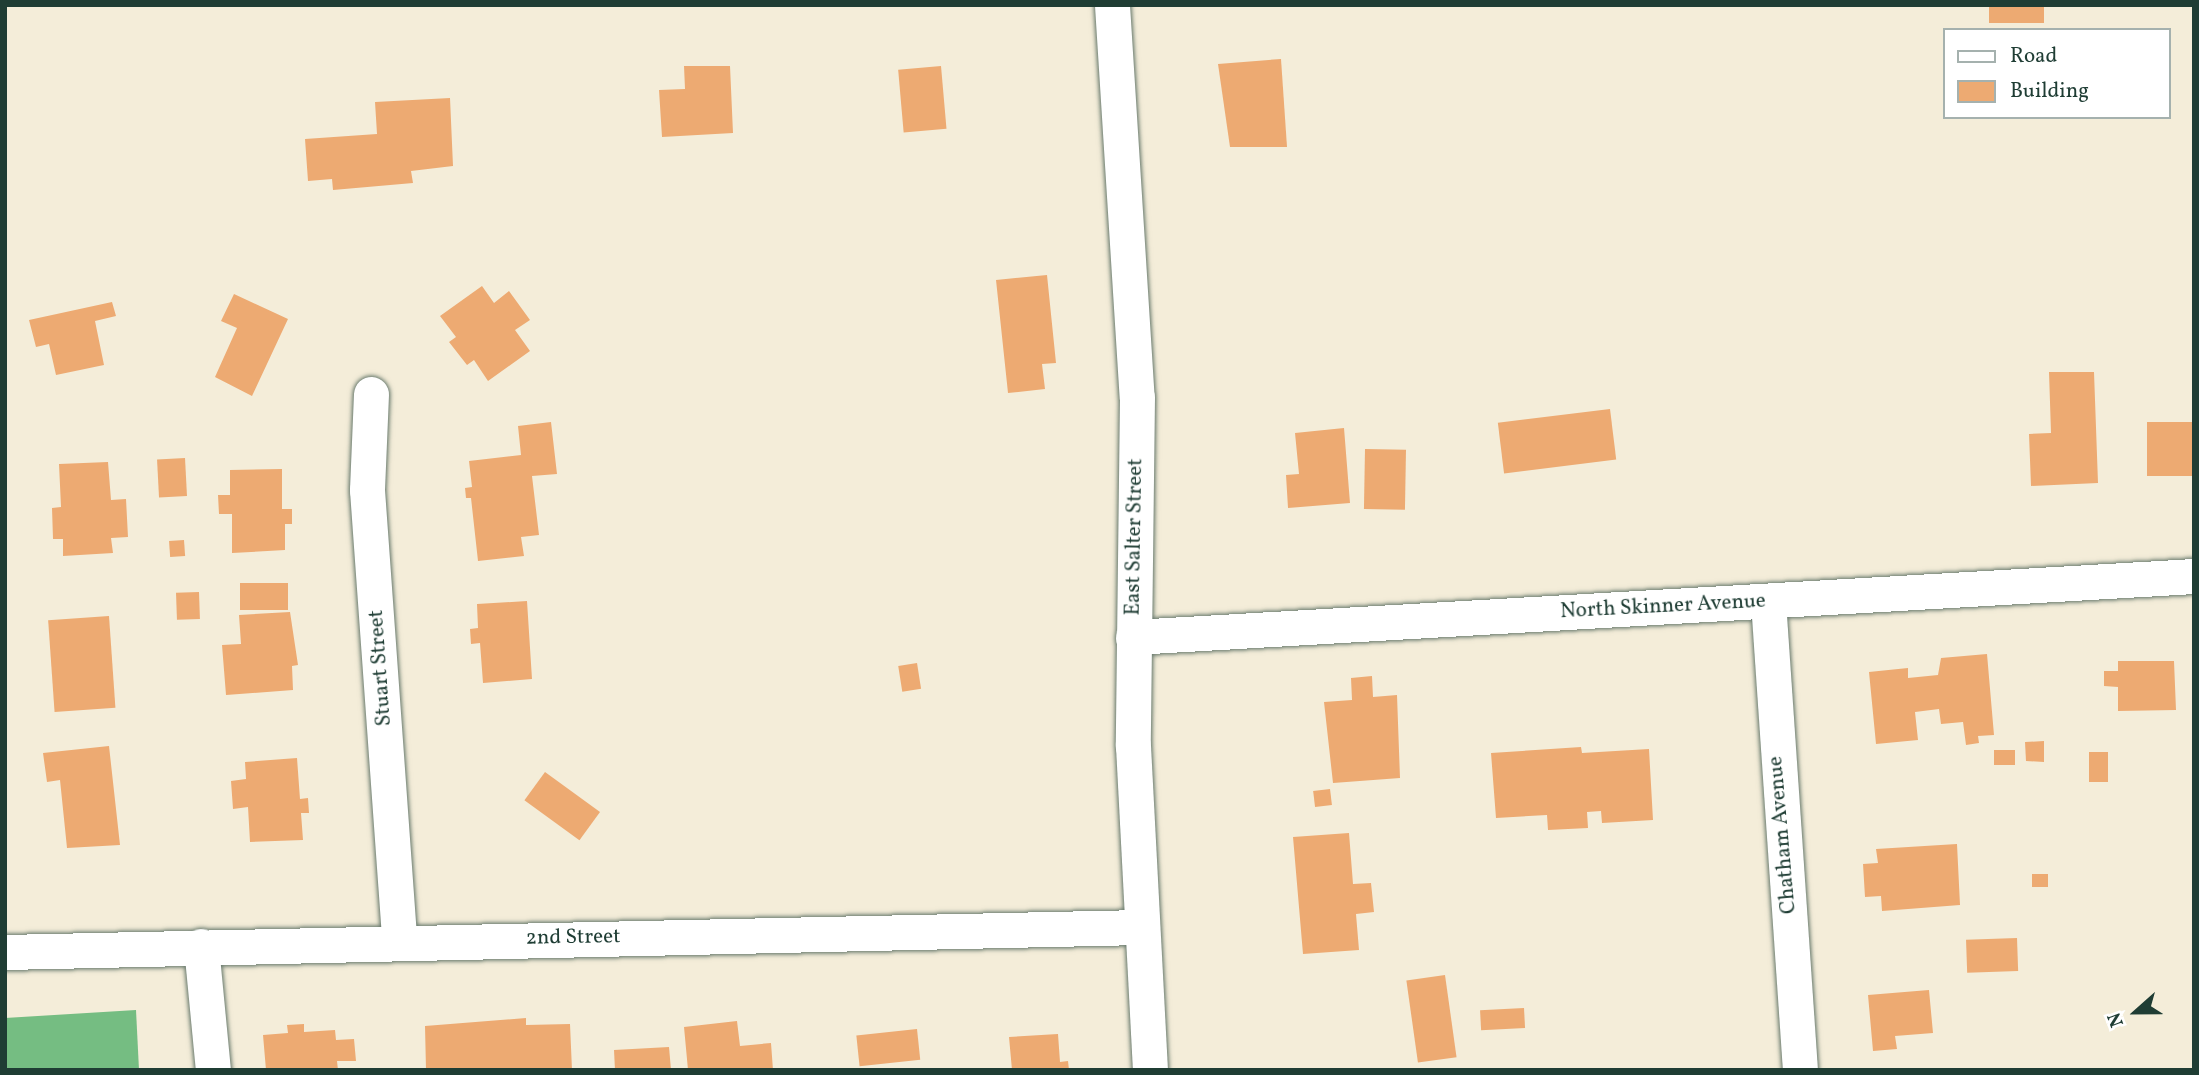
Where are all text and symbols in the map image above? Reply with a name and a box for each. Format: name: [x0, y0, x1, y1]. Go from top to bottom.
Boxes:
legend: [1944, 28, 2171, 119]
text: Road: [2010, 42, 2057, 71]
text: Building: [2010, 77, 2089, 106]
street label: East Salter Street: [1121, 458, 1149, 616]
street label: North Skinner Avenue: [1560, 589, 1766, 625]
street label: Stuart Street: [364, 609, 398, 727]
street label: Chatham Avenue: [1764, 755, 1802, 915]
street label: 2nd Street: [525, 925, 621, 951]
north arrow: [2101, 977, 2171, 1047]
text: N: [2102, 1008, 2131, 1031]

